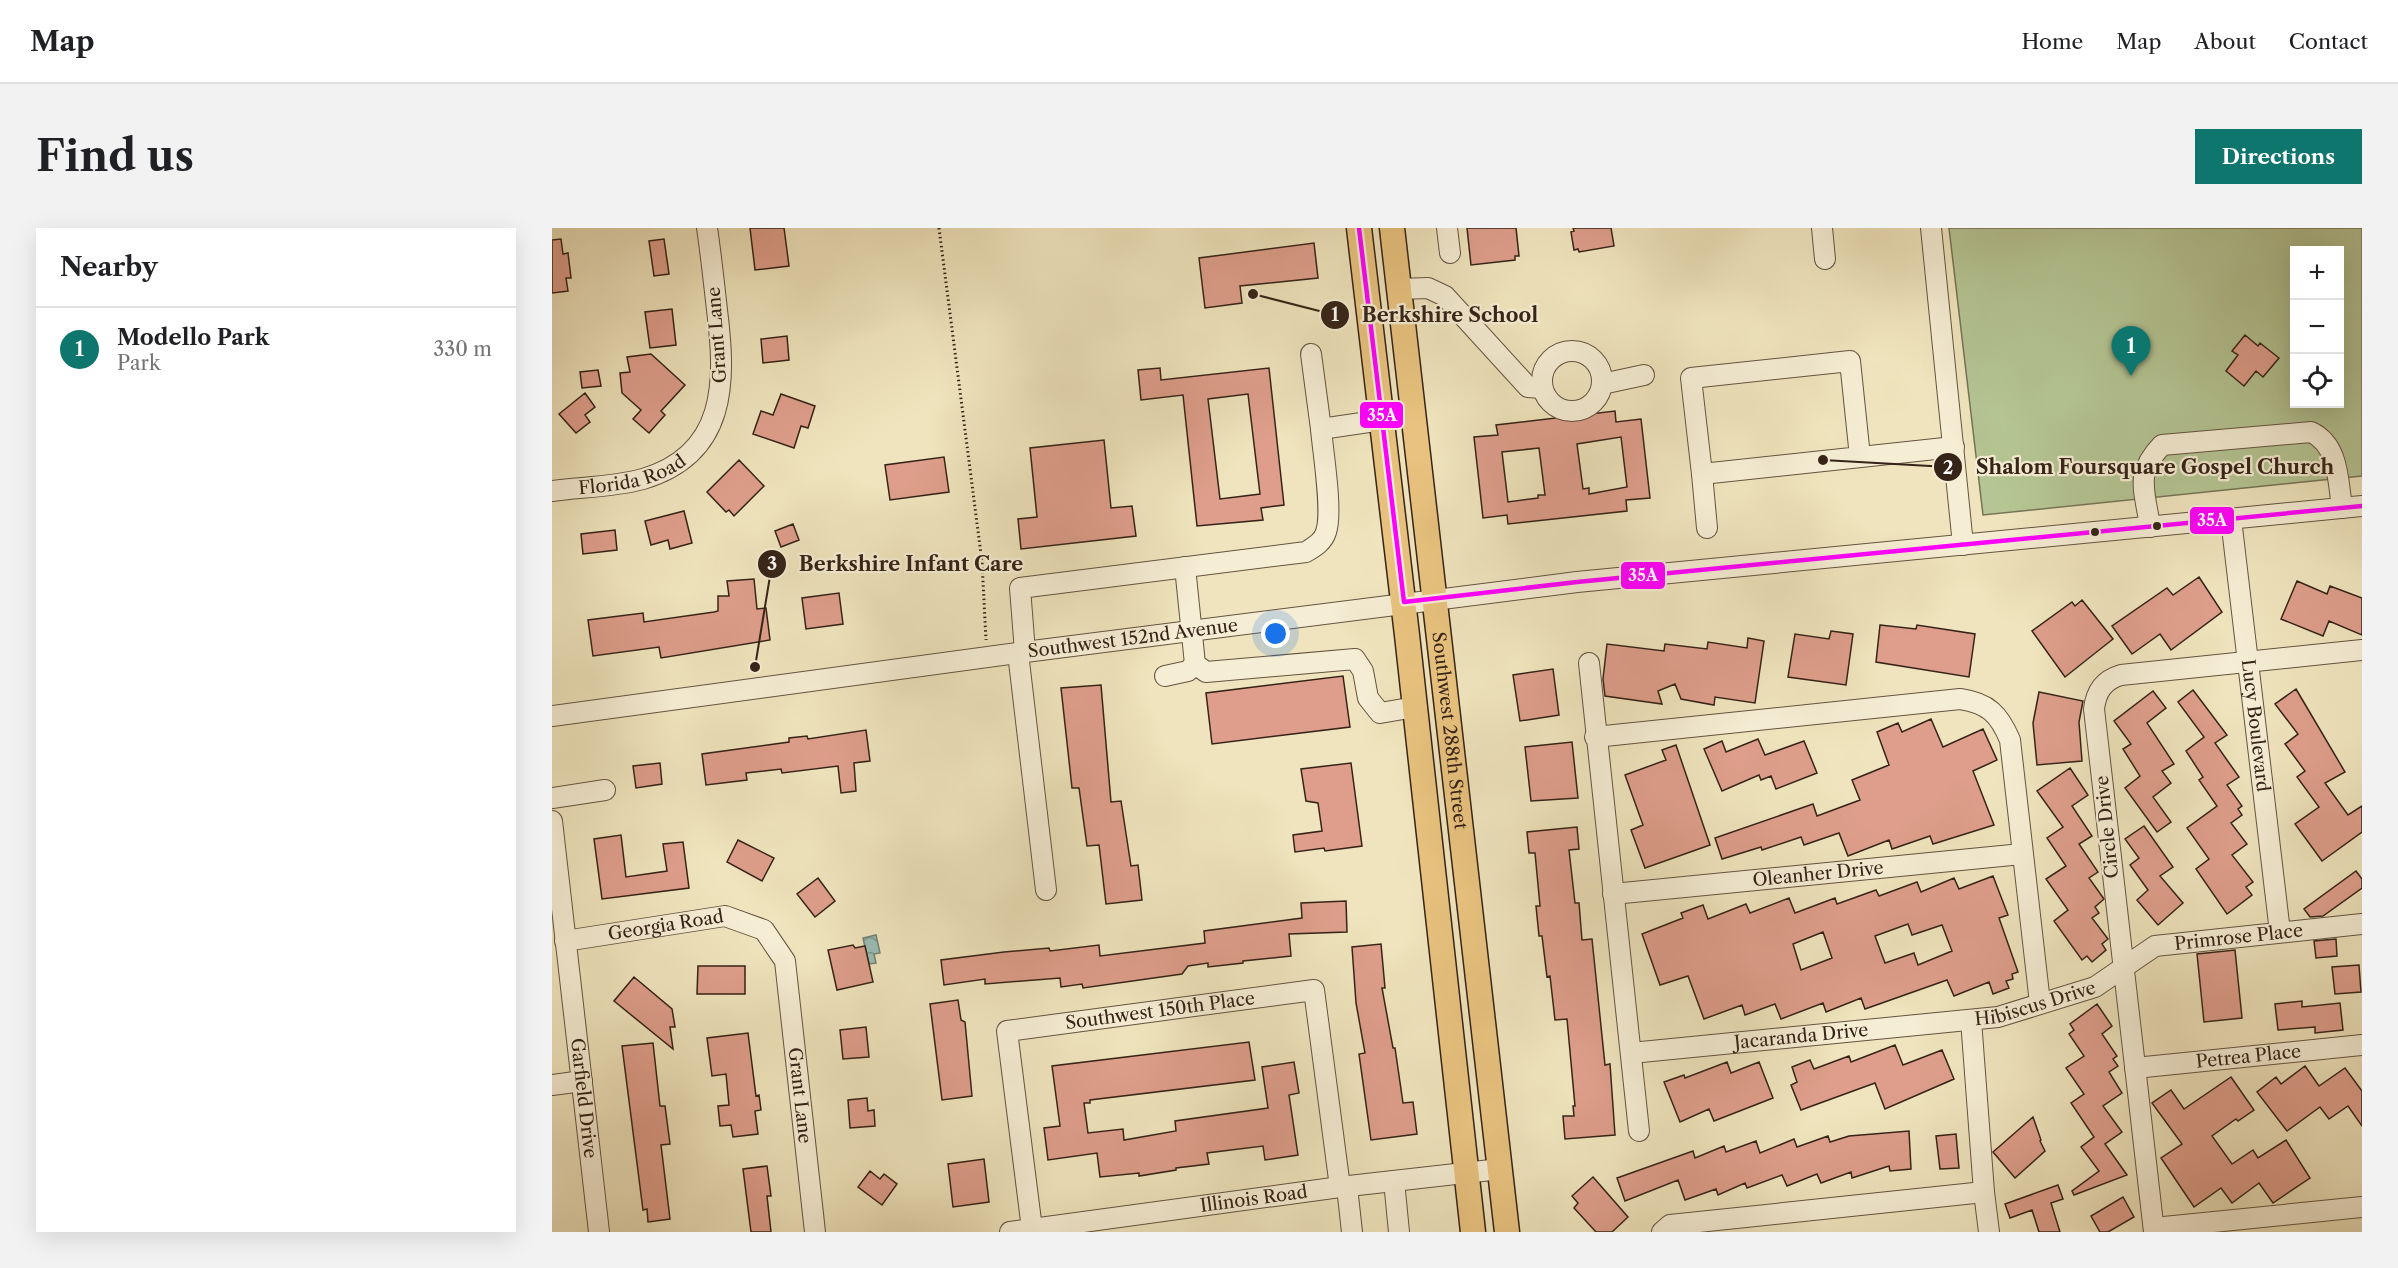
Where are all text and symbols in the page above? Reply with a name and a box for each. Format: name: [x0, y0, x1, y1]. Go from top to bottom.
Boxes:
text: Map: [30, 24, 94, 58]
text: Home: [2022, 29, 2083, 54]
text: Map: [2116, 29, 2161, 54]
text: About: [2194, 29, 2256, 54]
text: Contact: [2289, 29, 2368, 54]
button: Directions: [2195, 129, 2362, 184]
text: Find us: [36, 130, 194, 182]
map controls: [2290, 246, 2344, 408]
button: +: [2290, 246, 2344, 300]
text: Nearby: [60, 251, 158, 283]
street label: Grant Lane: [703, 286, 731, 384]
callout: Berkshire School: [1320, 296, 1551, 334]
button: −: [2290, 300, 2344, 354]
text: Berkshire School: [1362, 303, 1538, 327]
text: 1: [1331, 304, 1339, 326]
text: Modello Park: [117, 324, 269, 351]
pin: 1: [2112, 326, 2150, 376]
text: 1: [75, 337, 84, 361]
text: 330 m: [433, 337, 492, 361]
text: Park: [117, 351, 160, 375]
button: locate: [2290, 354, 2344, 408]
line badge: 35A: [1359, 401, 1404, 429]
text: 35A: [1367, 405, 1398, 425]
callout: Shalom Foursquare Gospel Church: [1933, 448, 2346, 486]
street label: Florida Road: [577, 450, 690, 499]
text: Shalom Foursquare Gospel Church: [1976, 455, 2335, 479]
text: 2: [1943, 457, 1953, 479]
line badge: 35A: [2189, 506, 2235, 535]
text: 35A: [2197, 510, 2228, 530]
unlabelled marker: [2151, 520, 2163, 532]
unlabelled marker: [2089, 526, 2101, 538]
callout: Berkshire Infant Care: [757, 545, 1036, 583]
text: Berkshire Infant Care: [799, 552, 1023, 576]
text: 3: [767, 553, 777, 575]
line badge: 35A: [1620, 561, 1666, 590]
text: 35A: [1628, 565, 1659, 585]
street label: Southwest 152nd Avenue: [1026, 614, 1239, 663]
your location: [1261, 619, 1290, 648]
street label: Southwest 288th Street: [1427, 631, 1472, 831]
street label: Lucy Boulevard: [2237, 658, 2274, 793]
street label: Circle Drive: [2091, 775, 2123, 879]
street label: Oleanher Drive: [1752, 857, 1884, 891]
street label: Georgia Road: [606, 905, 725, 945]
street label: Primrose Place: [2173, 919, 2304, 955]
street label: Hibiscus Drive: [1974, 976, 2099, 1030]
street label: Southwest 150th Place: [1064, 987, 1256, 1034]
street label: Jacaranda Drive: [1730, 1019, 1869, 1054]
street label: Garfield Drive: [566, 1037, 602, 1160]
street label: Petrea Place: [2195, 1040, 2302, 1073]
street label: Grant Lane: [784, 1046, 816, 1145]
street label: Illinois Road: [1199, 1181, 1309, 1217]

